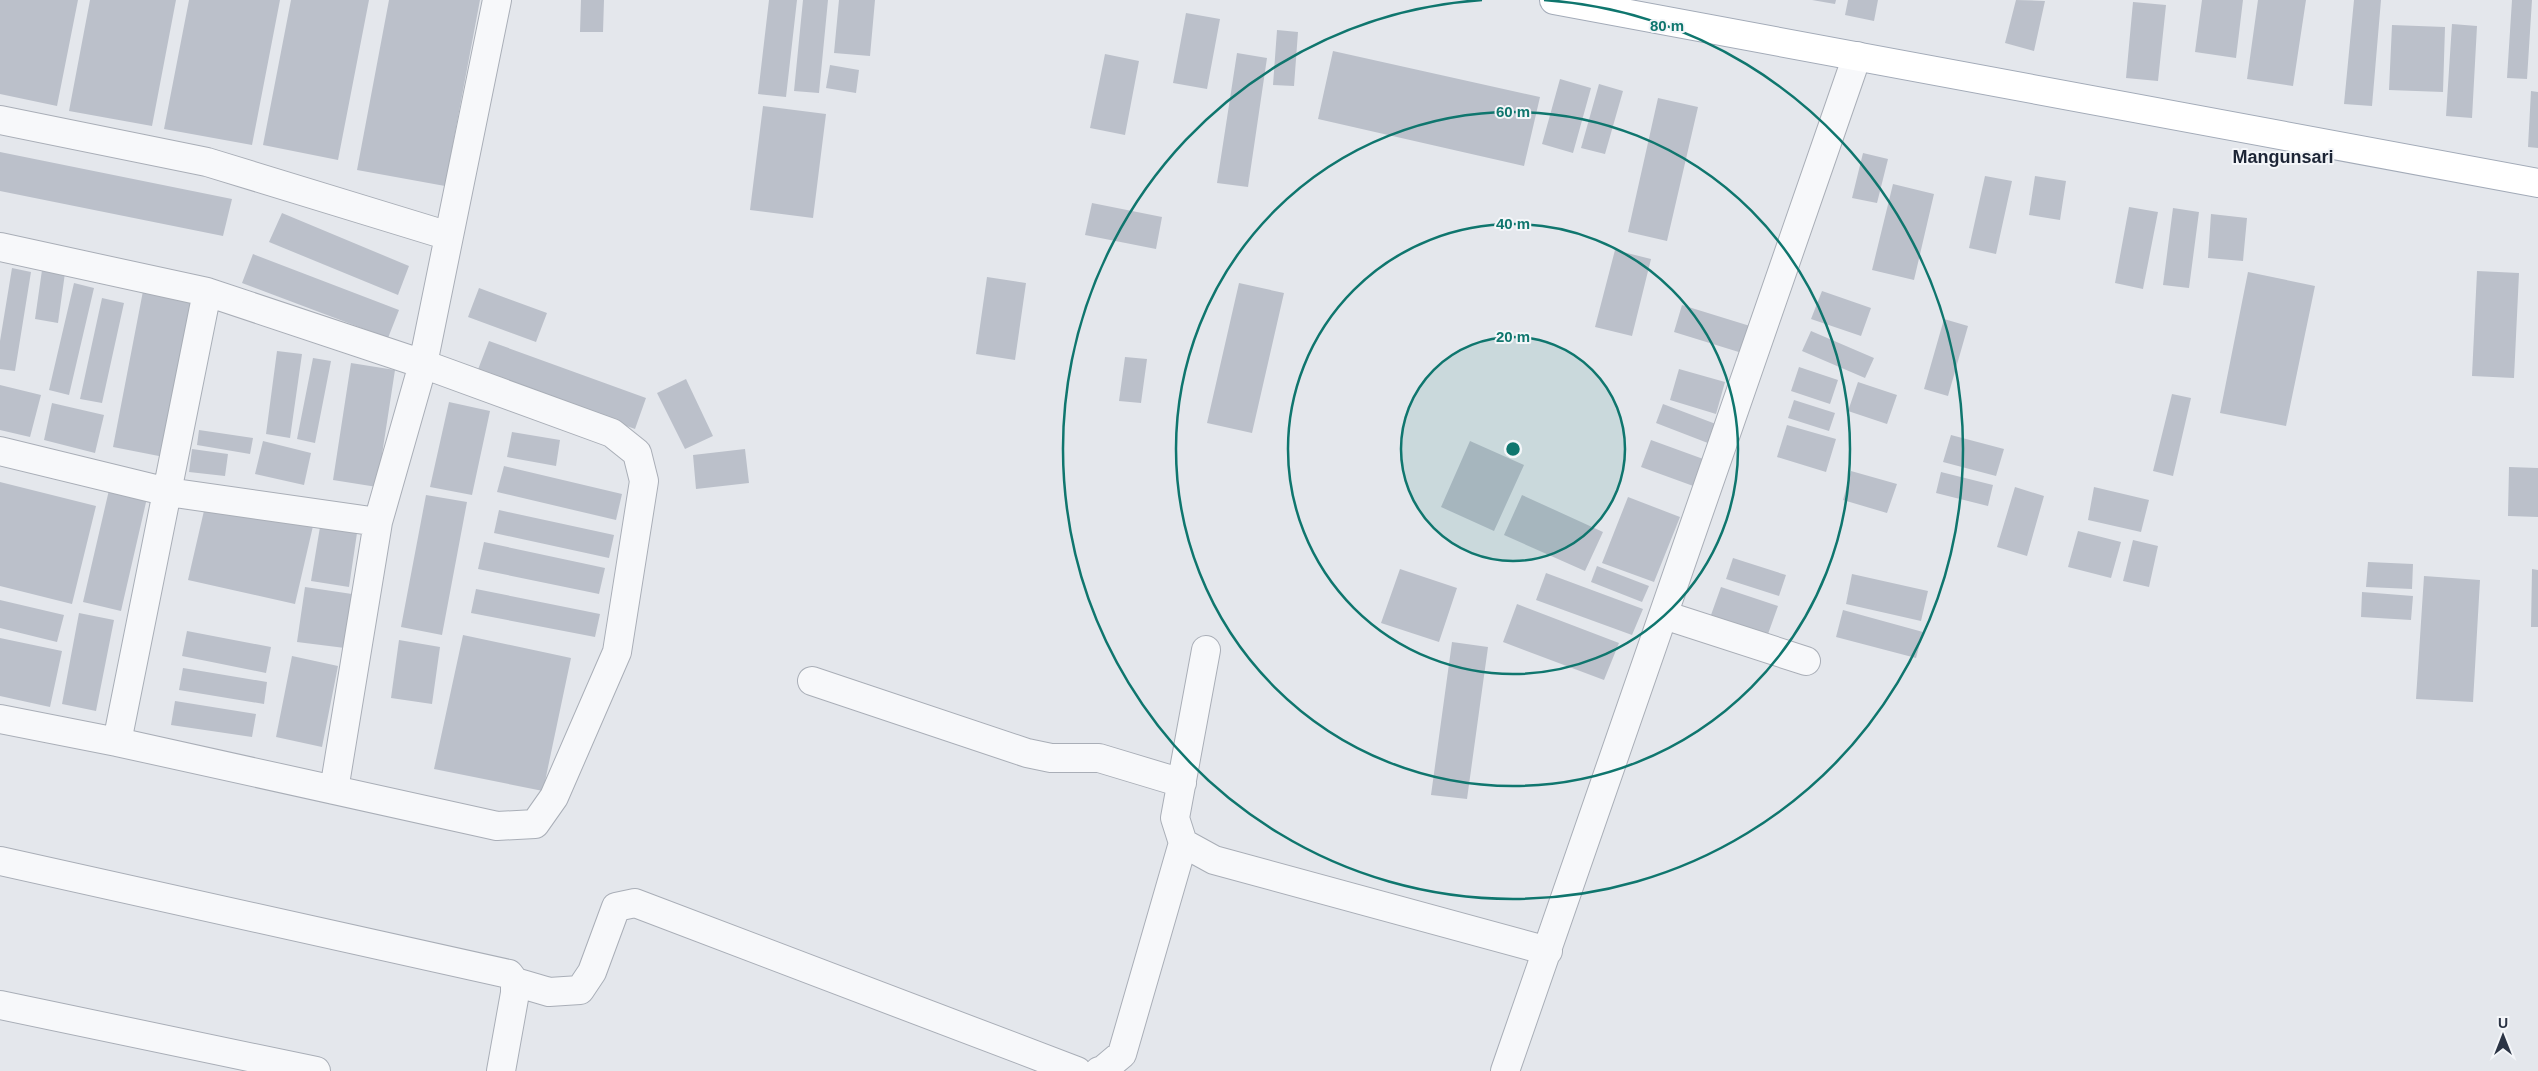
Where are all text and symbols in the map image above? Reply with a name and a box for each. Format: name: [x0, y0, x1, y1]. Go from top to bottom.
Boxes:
text: 80 m: [1650, 17, 1684, 34]
text: 60 m: [1496, 103, 1530, 120]
district label: Mangunsari: [2232, 147, 2334, 167]
text: 40 m: [1496, 215, 1530, 232]
text: 20 m: [1496, 328, 1530, 345]
centre of rings: [1504, 440, 1522, 458]
north arrow: [2478, 1011, 2528, 1061]
text: U: [2498, 1015, 2508, 1031]

